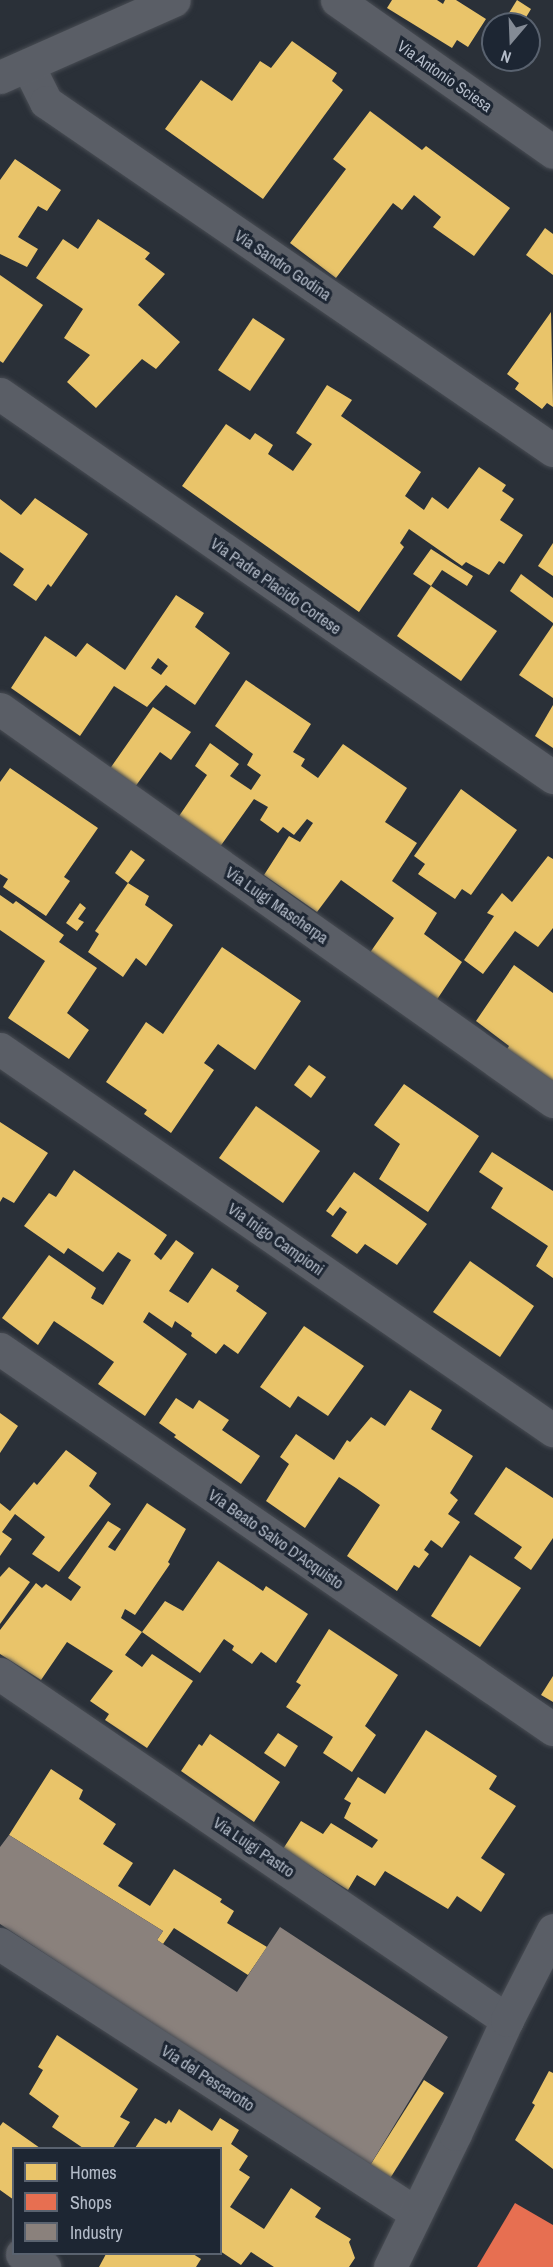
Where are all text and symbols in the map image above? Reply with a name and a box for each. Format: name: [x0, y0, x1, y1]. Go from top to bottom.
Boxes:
north arrow: [481, 12, 541, 72]
street label: Via Antonio Sciesa: [394, 36, 496, 116]
text: N: [498, 45, 514, 69]
street label: Via Sandro Godina: [231, 226, 335, 304]
street label: Via Padre Placido Cortese: [207, 534, 345, 638]
street label: Via Luigi Mascherpa: [222, 862, 332, 948]
street label: Via Inigo Campioni: [224, 1199, 328, 1279]
street label: Via Beato Salvo D'Acquisto: [205, 1485, 347, 1593]
street label: Via Luigi Pastro: [210, 1813, 298, 1881]
street label: Via del Pescarotto: [158, 2041, 258, 2115]
legend: [12, 2147, 222, 2255]
text: Homes: [70, 2160, 117, 2185]
text: Shops: [70, 2190, 112, 2215]
text: Industry: [70, 2220, 123, 2245]

